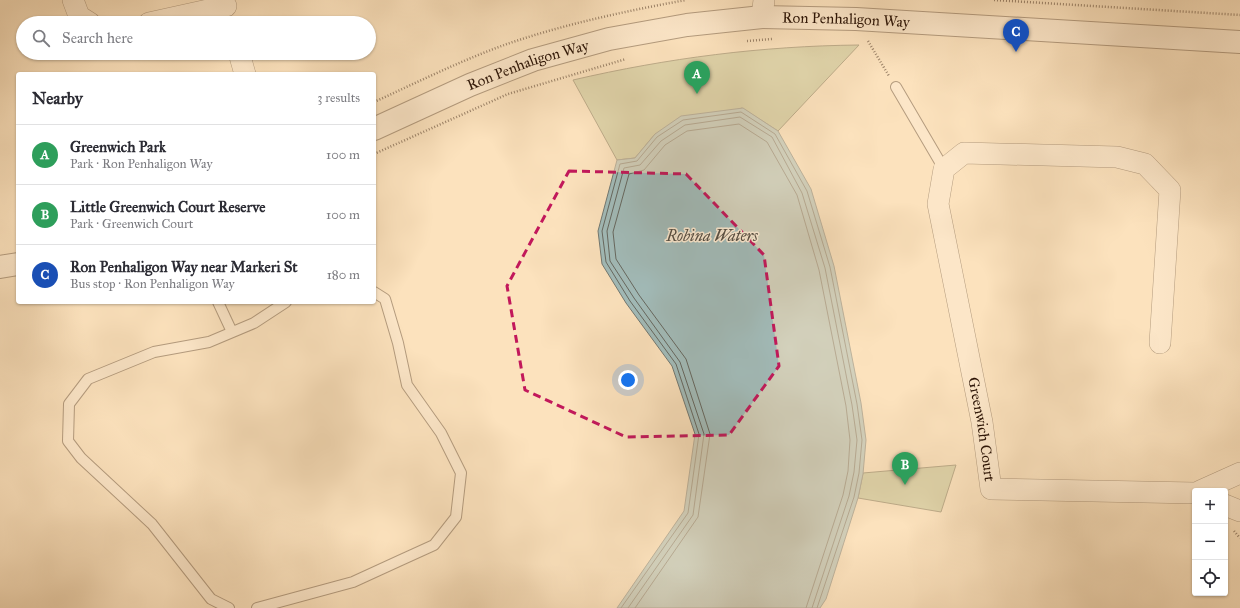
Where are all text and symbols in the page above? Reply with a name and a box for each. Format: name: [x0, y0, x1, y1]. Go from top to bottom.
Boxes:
street label: Ron Penhaligon Way: [782, 8, 911, 31]
search box: [16, 16, 376, 60]
pin: C: [1003, 19, 1029, 52]
icon: search: [30, 27, 52, 49]
text: Search here: [62, 29, 133, 47]
street label: Ron Penhaligon Way: [464, 36, 592, 94]
pin: A: [684, 61, 710, 94]
text: Nearby: [32, 88, 83, 109]
text: 3 results: [317, 90, 360, 106]
text: Greenwich Park: [70, 138, 166, 156]
text: A: [41, 147, 49, 163]
text: 100 m: [326, 147, 360, 163]
text: Park · Ron Penhaligon Way: [70, 156, 213, 172]
text: Little Greenwich Court Reserve: [70, 198, 266, 216]
text: B: [41, 207, 49, 223]
text: 100 m: [326, 207, 360, 223]
text: Park · Greenwich Court: [70, 216, 193, 232]
water label: Robina Waters: [665, 226, 758, 245]
text: Ron Penhaligon Way near Markeri St: [70, 258, 298, 276]
text: C: [41, 267, 49, 283]
text: 180 m: [327, 267, 360, 283]
text: Bus stop · Ron Penhaligon Way: [70, 276, 235, 292]
your location: [618, 370, 638, 390]
street label: Greenwich Court: [964, 375, 999, 483]
pin: B: [892, 452, 918, 485]
map controls: [1192, 488, 1228, 596]
button: +: [1192, 488, 1228, 524]
button: −: [1192, 524, 1228, 560]
button: locate: [1192, 560, 1228, 596]

